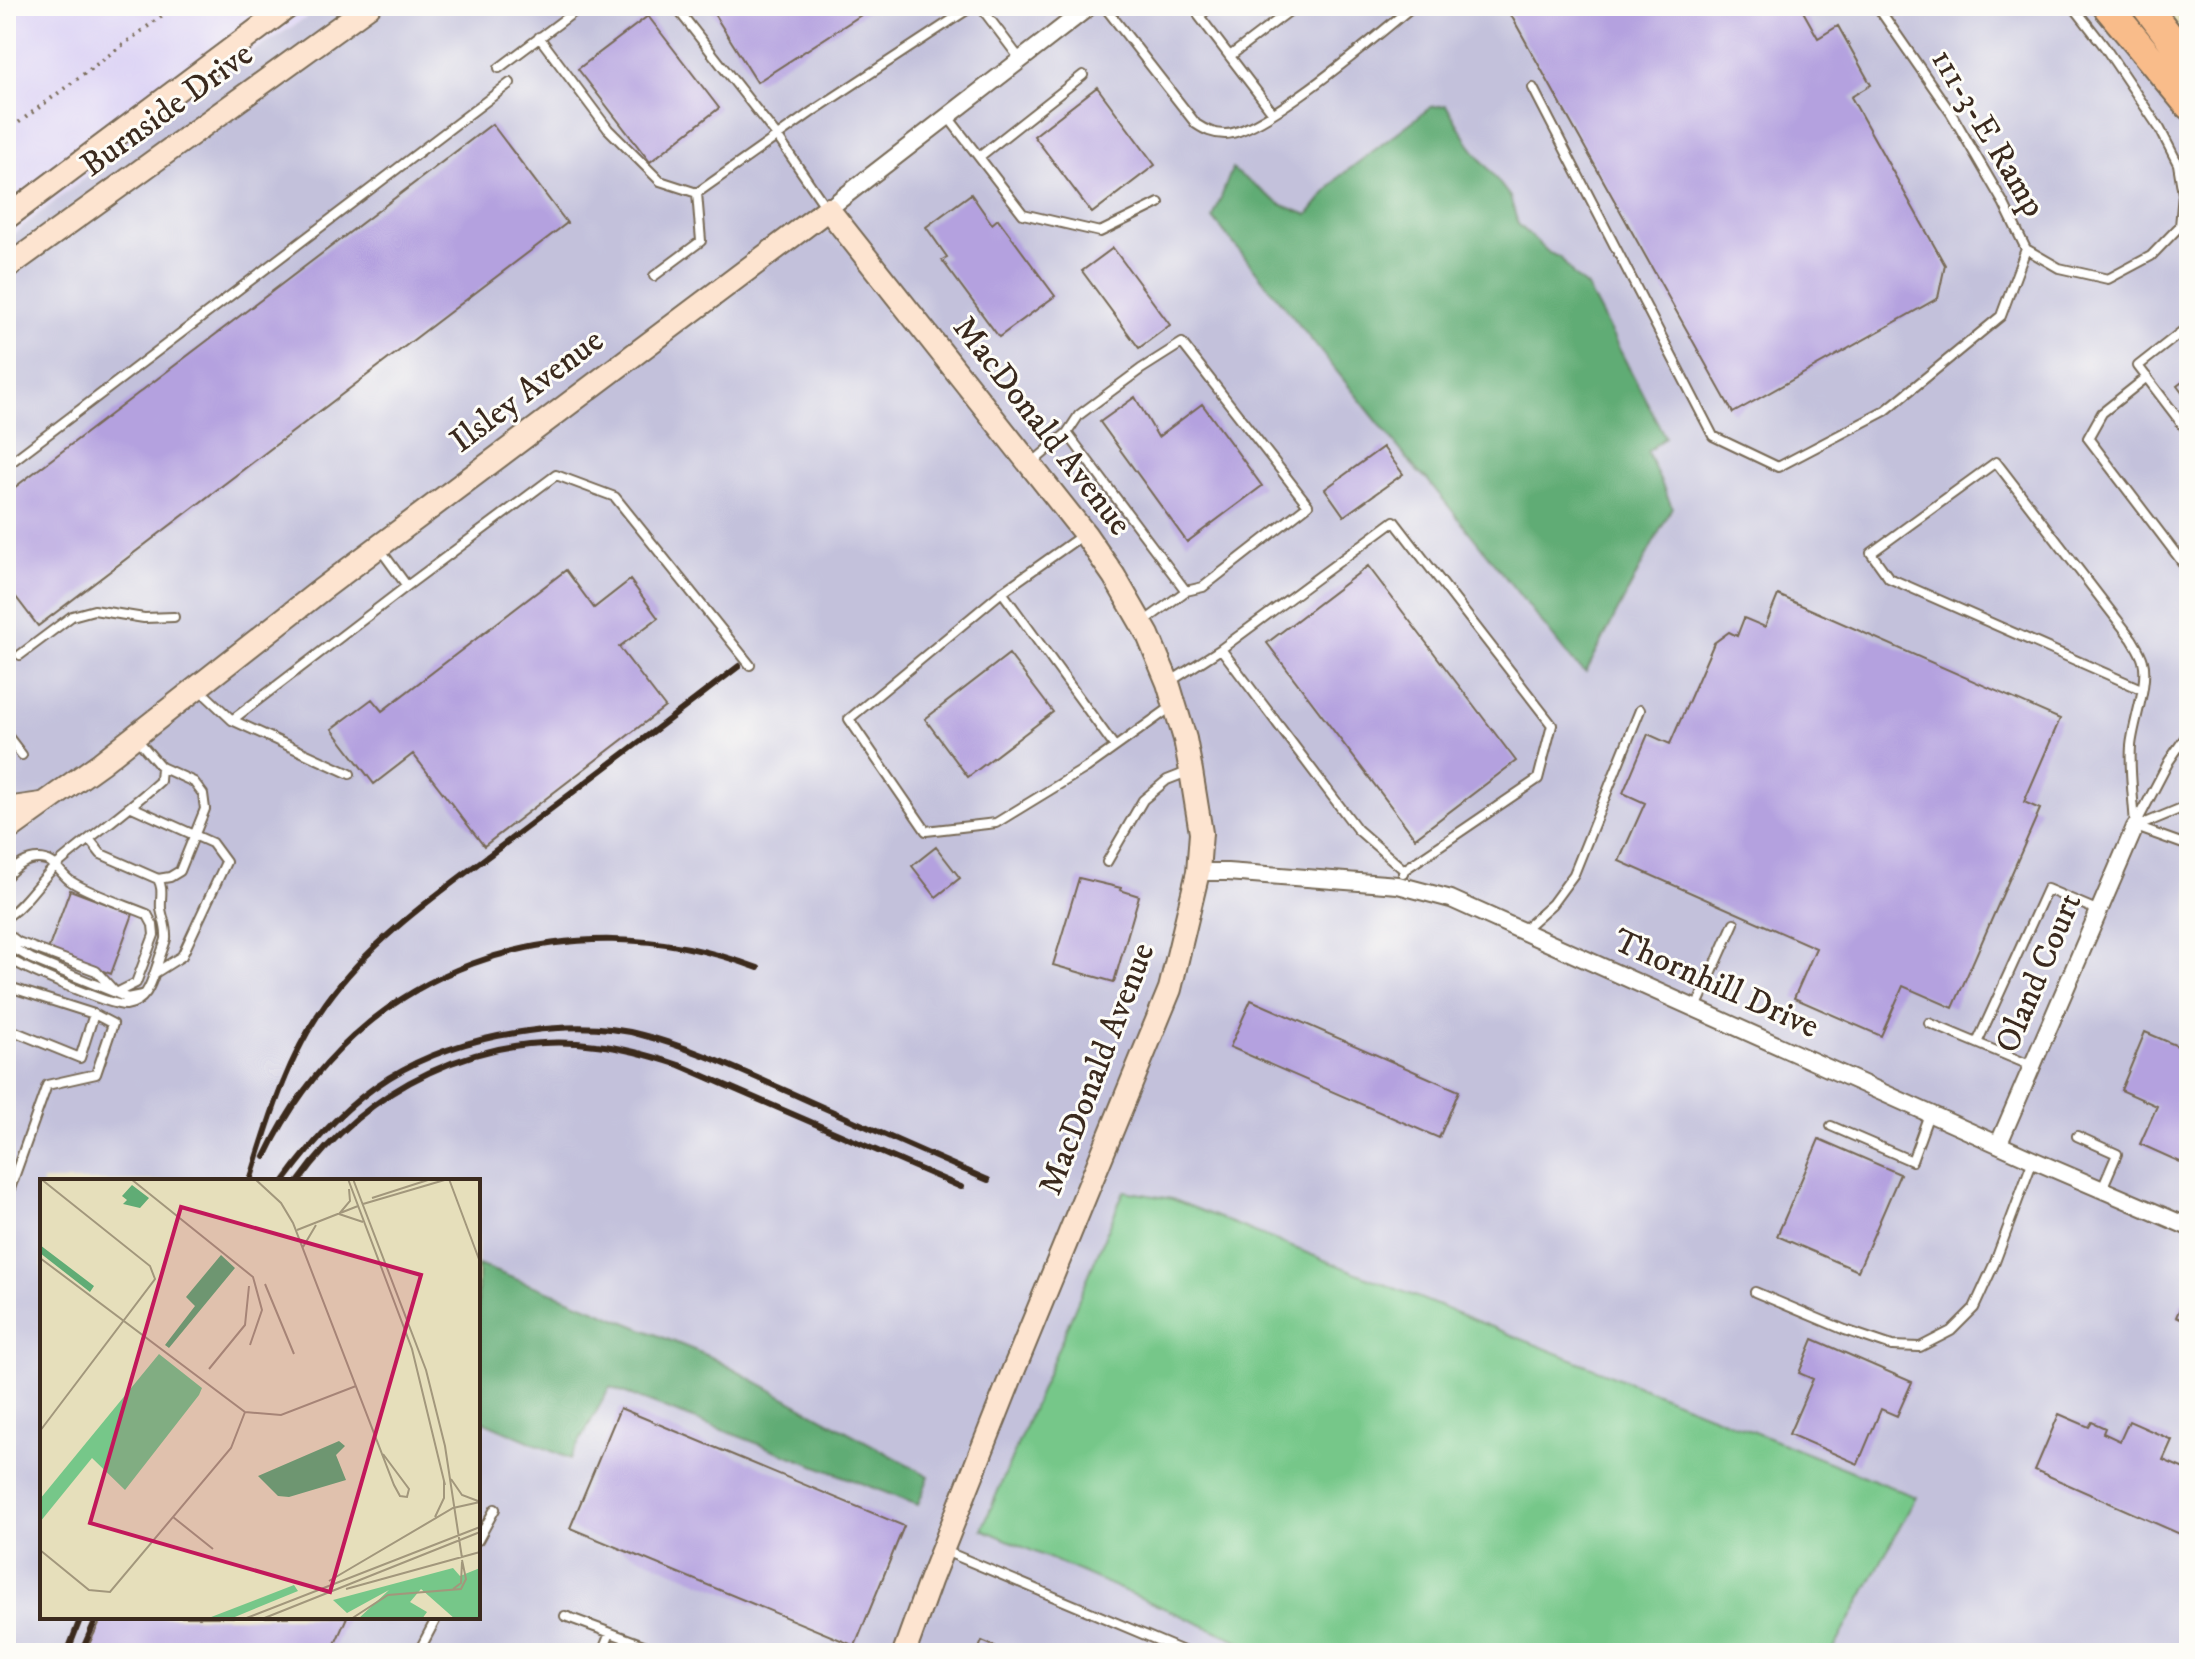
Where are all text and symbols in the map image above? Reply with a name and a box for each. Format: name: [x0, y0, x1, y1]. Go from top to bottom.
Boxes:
street label: Burnside Drive: [73, 33, 261, 187]
street label: 111-3-E Ramp: [1921, 41, 2055, 225]
street label: MacDonald Avenue: [943, 308, 1141, 544]
street label: Ilsley Avenue: [442, 320, 612, 462]
street label: Oland Court: [1987, 887, 2091, 1059]
street label: Thornhill Drive: [1607, 920, 1825, 1048]
street label: MacDonald Avenue: [1030, 937, 1164, 1201]
inset map: [40, 1179, 480, 1619]

